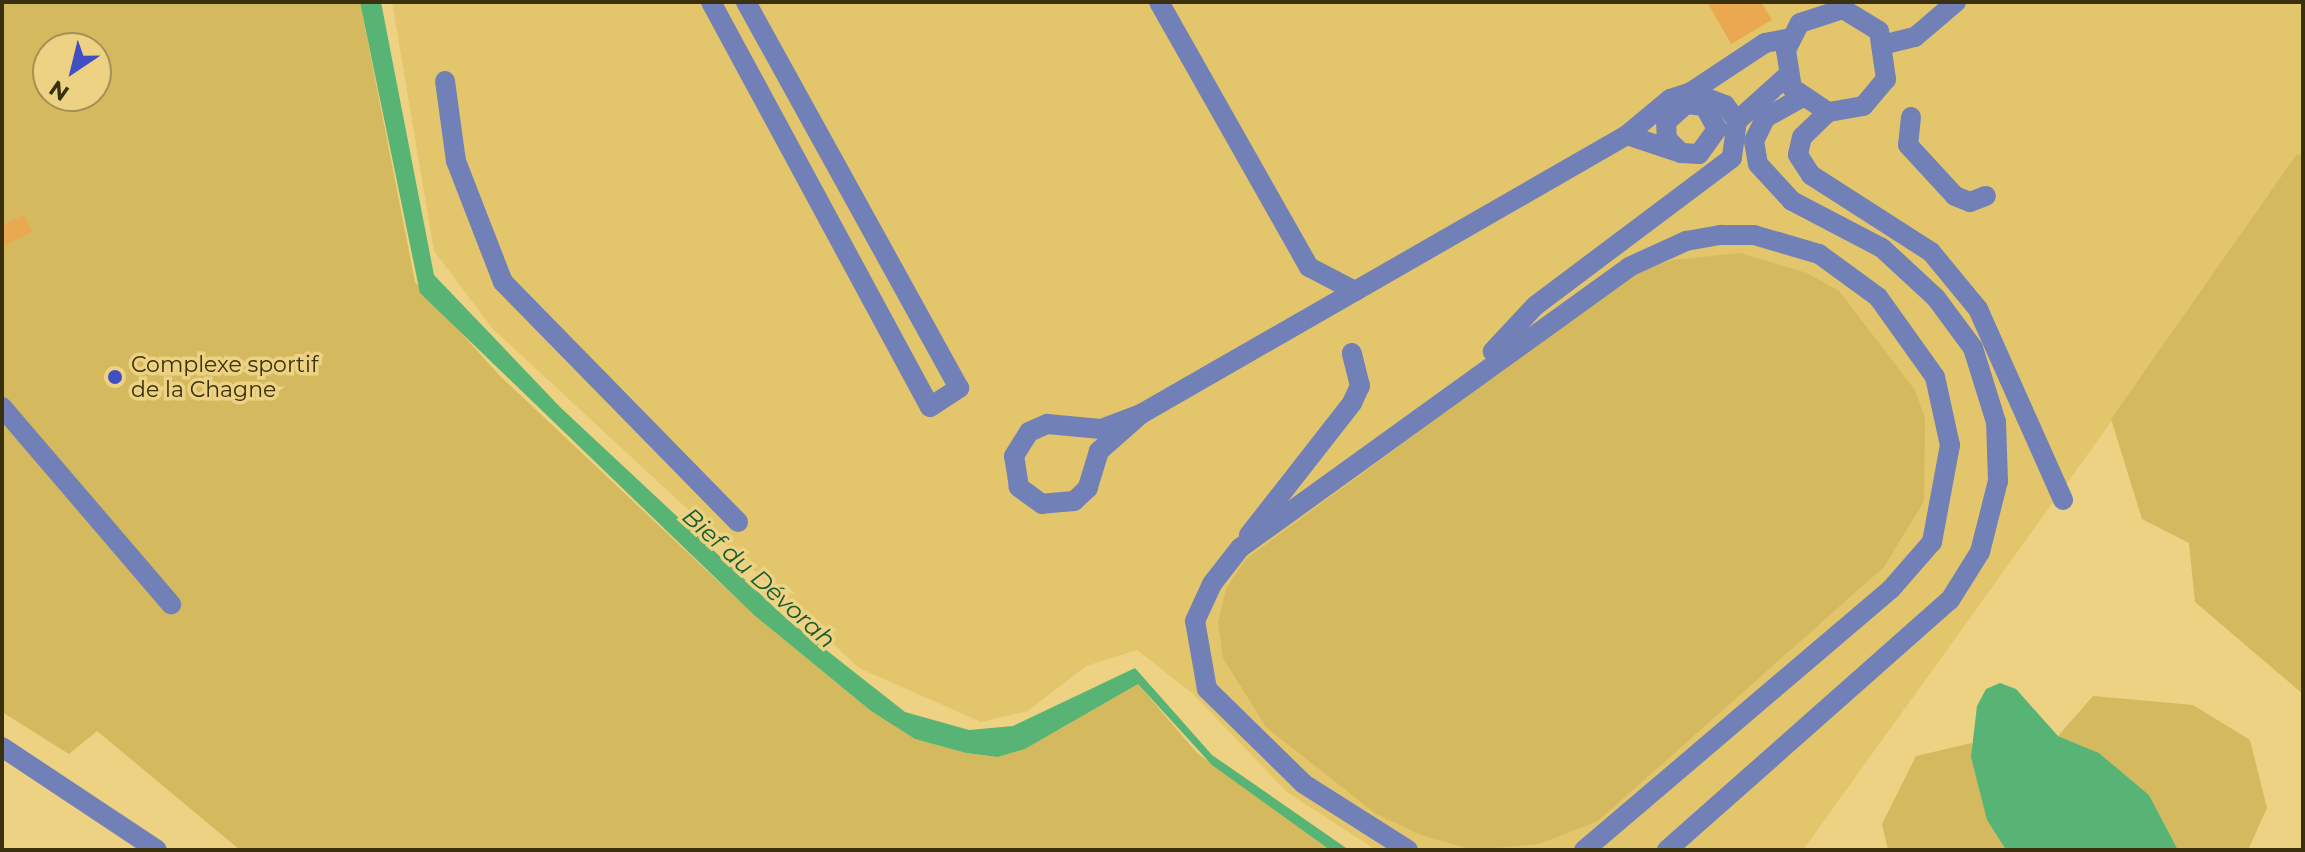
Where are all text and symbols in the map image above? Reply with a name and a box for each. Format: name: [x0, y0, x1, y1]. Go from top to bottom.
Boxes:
north arrow: [32, 32, 112, 112]
text: N: [44, 74, 74, 107]
place label: Complexe sportif de la Chagne: [131, 351, 318, 402]
marker: Complexe sportif de la Chagne: [106, 368, 124, 386]
water label: Bief du Dévorah: [677, 502, 841, 654]

